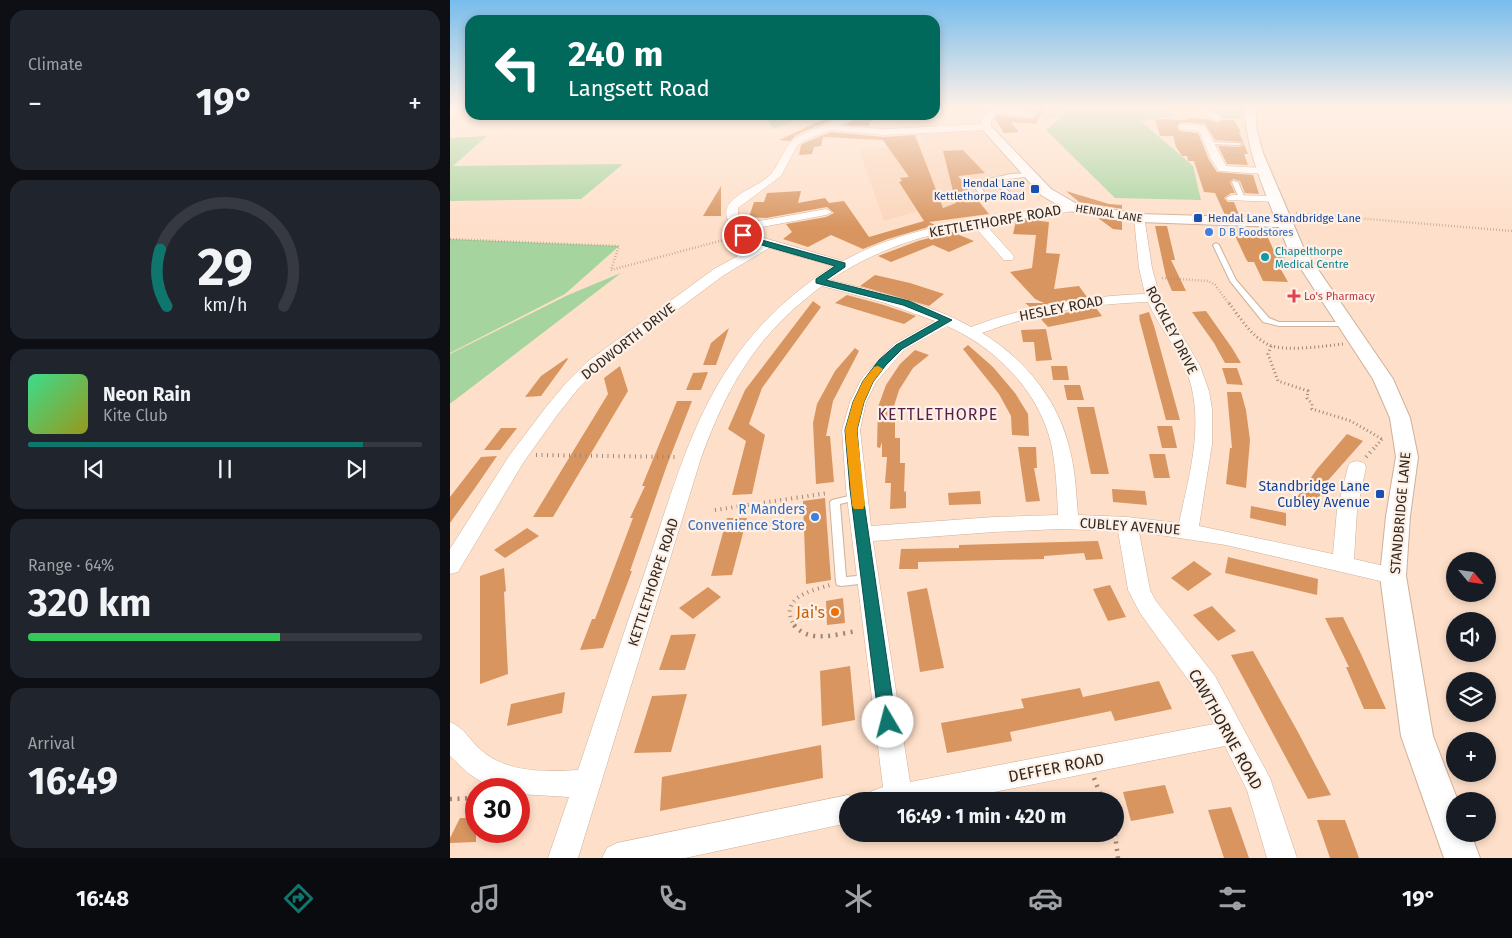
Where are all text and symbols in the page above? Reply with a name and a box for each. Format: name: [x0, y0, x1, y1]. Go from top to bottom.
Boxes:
text: 240 m: [568, 33, 663, 75]
icon: left: [485, 35, 550, 100]
text: Climate: [28, 55, 83, 74]
text: Langsett Road: [568, 75, 710, 102]
text: 19°: [196, 79, 254, 125]
text: −: [28, 87, 42, 120]
text: +: [408, 87, 422, 120]
place label: Hendal Lane Kettlethorpe Road: [934, 177, 1025, 203]
marker: Hendal Lane Kettlethorpe Road: [1029, 183, 1041, 195]
street label: KETTLETHORPE ROAD: [928, 201, 1062, 241]
street label: HENDAL LANE: [1074, 202, 1143, 225]
marker: Hendal Lane Standbridge Lane: [1192, 212, 1204, 224]
place label: Hendal Lane Standbridge Lane: [1208, 212, 1361, 225]
pin: [722, 214, 764, 256]
icon: arrive: [729, 221, 757, 249]
marker: D B Foodstores: [1203, 226, 1215, 238]
place label: D B Foodstores: [1219, 226, 1293, 239]
text: 29: [197, 236, 253, 299]
place label: Chapelthorpe Medical Centre: [1275, 245, 1349, 271]
marker: Chapelthorpe Medical Centre: [1259, 251, 1271, 263]
street label: ROCKLEY DRIVE: [1142, 283, 1201, 377]
marker: Lo's Pharmacy: [1288, 290, 1300, 302]
place label: Lo's Pharmacy: [1304, 290, 1375, 303]
street label: HESLEY ROAD: [1018, 292, 1105, 325]
text: km/h: [203, 294, 247, 316]
street label: DODWORTH DRIVE: [578, 299, 679, 383]
text: Neon Rain: [103, 383, 191, 406]
district label: KETTLETHORPE: [878, 405, 998, 424]
text: Kite Club: [103, 406, 168, 425]
street label: STANDBRIDGE LANE: [1387, 451, 1414, 575]
icon: previous: [80, 455, 108, 483]
icon: pause: [211, 455, 239, 483]
icon: next: [342, 455, 370, 483]
place label: Standbridge Lane Cubley Avenue: [1259, 478, 1370, 511]
marker: Standbridge Lane Cubley Avenue: [1374, 488, 1386, 500]
place label: R Manders Convenience Store: [688, 501, 805, 534]
marker: R Manders Convenience Store: [809, 511, 821, 523]
street label: CUBLEY AVENUE: [1079, 515, 1181, 538]
street label: KETTLETHORPE ROAD: [625, 516, 682, 648]
north arrow: [1446, 552, 1496, 602]
map controls: [1446, 552, 1496, 842]
text: Range · 64%: [28, 556, 114, 575]
text: 320 km: [28, 580, 151, 626]
place label: Jai's: [796, 603, 825, 622]
marker: Jai's: [829, 606, 841, 618]
button: sound: [1446, 612, 1496, 662]
street label: CAWTHORNE ROAD: [1185, 666, 1267, 793]
button: layers: [1446, 672, 1496, 722]
position arrow: [861, 695, 913, 747]
button: +: [1446, 732, 1496, 782]
text: Arrival: [28, 734, 75, 753]
street label: DEFFER ROAD: [1007, 749, 1106, 786]
text: 16:49: [28, 758, 118, 804]
speed limit sign: 30: [465, 778, 530, 843]
button: −: [1446, 792, 1496, 842]
text: 16:49 · 1 min · 420 m: [897, 805, 1066, 828]
icon: directions: [281, 881, 316, 916]
icon: music: [468, 881, 503, 916]
icon: phone: [655, 881, 690, 916]
icon: climate: [841, 881, 876, 916]
icon: car: [1028, 881, 1063, 916]
icon: filters: [1215, 881, 1250, 916]
text: 16:48: [76, 885, 129, 912]
text: 19°: [1402, 885, 1436, 912]

